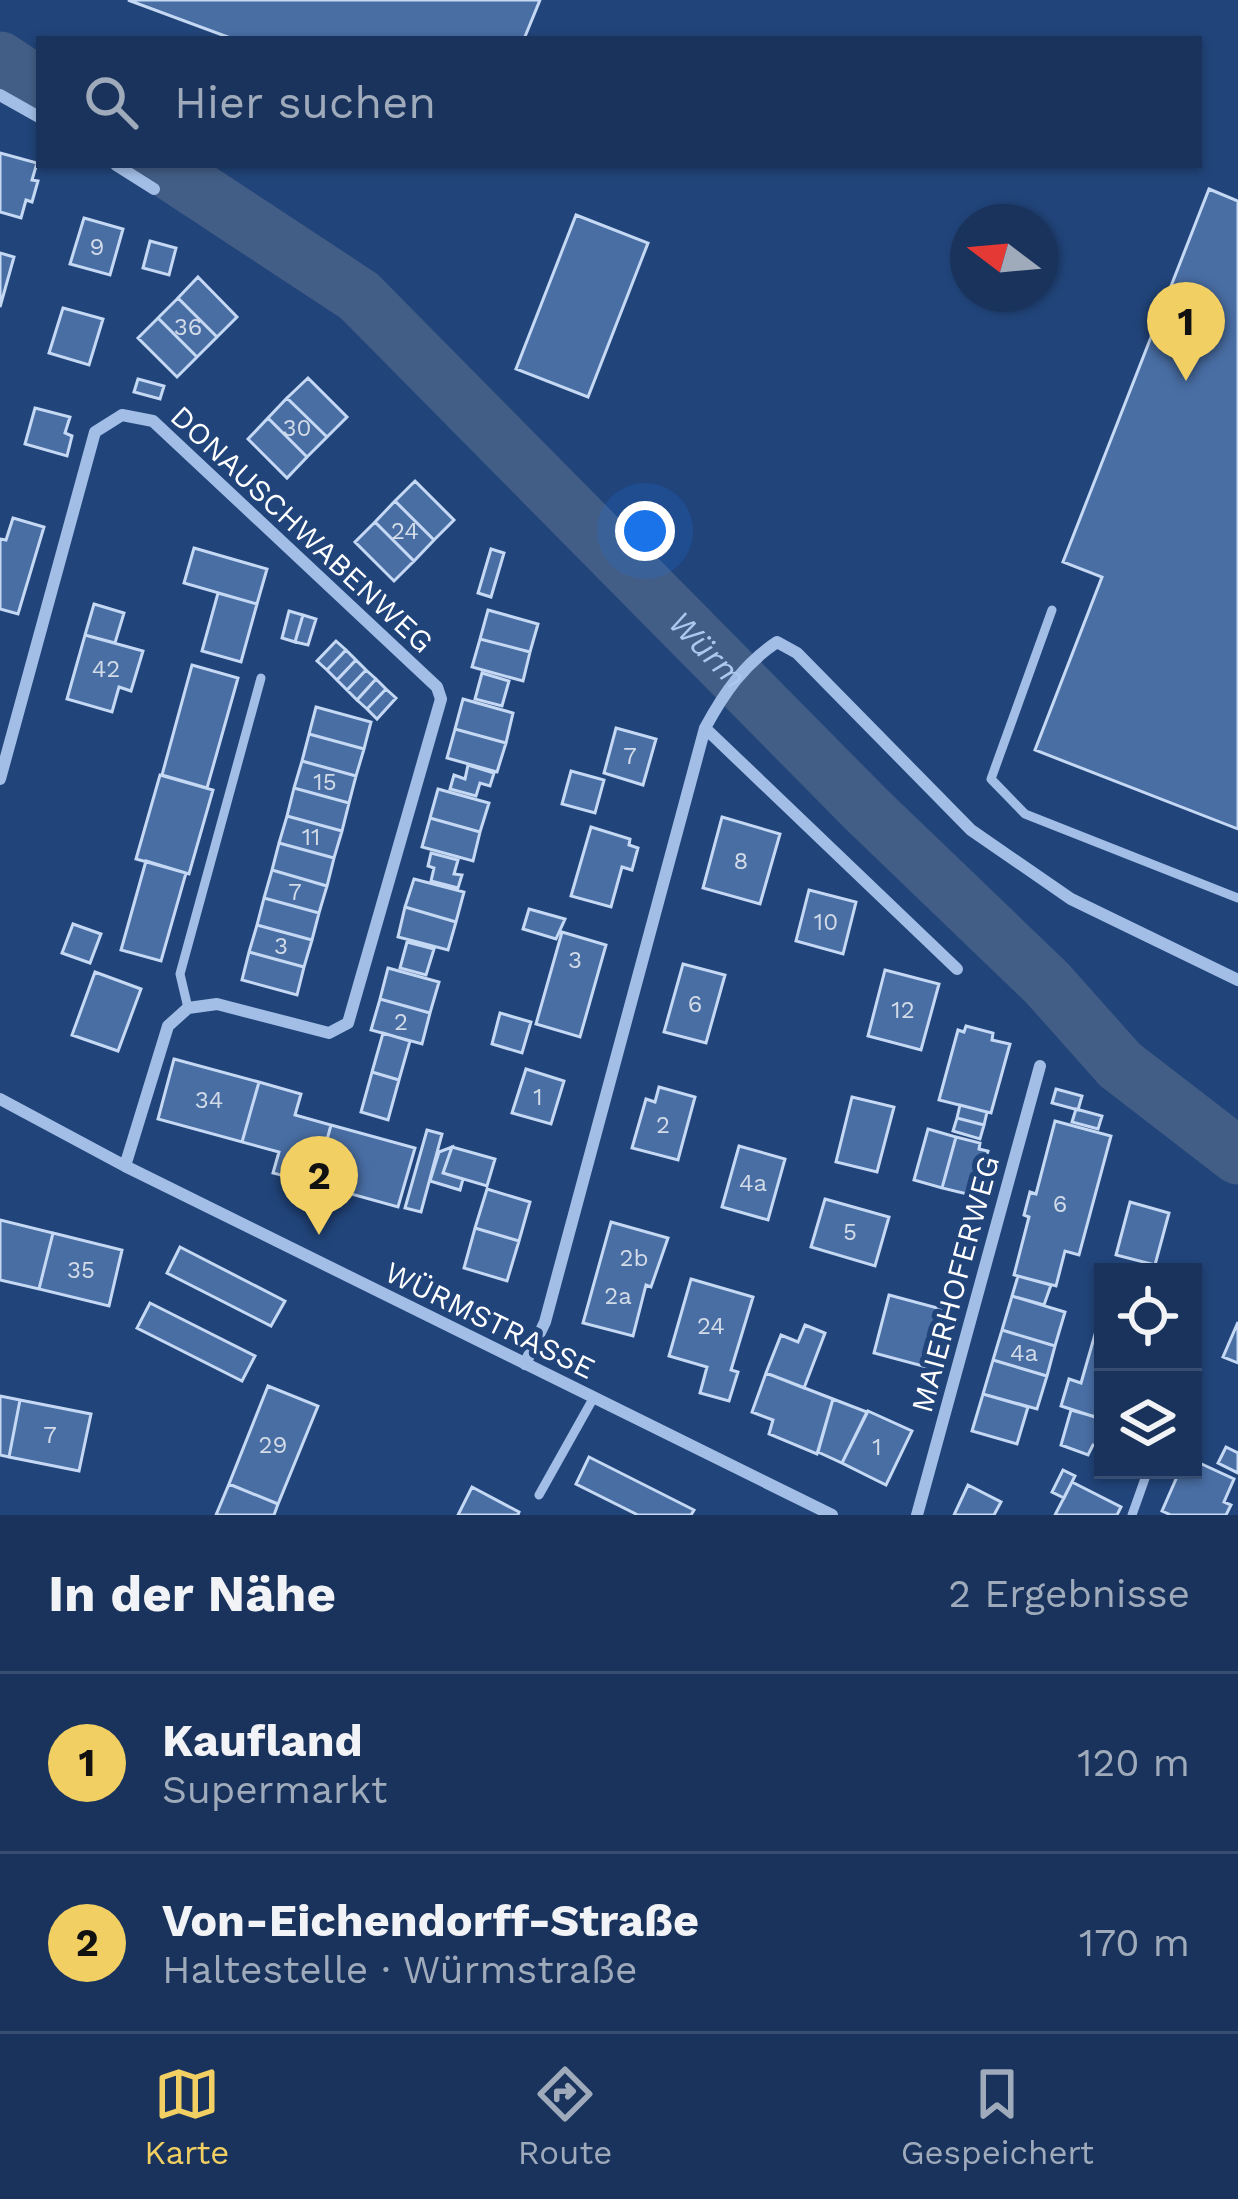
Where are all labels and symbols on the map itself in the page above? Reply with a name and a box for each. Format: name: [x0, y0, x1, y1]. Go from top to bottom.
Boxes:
north arrow: [950, 204, 1058, 312]
house number: 9: [90, 233, 104, 261]
pin: 1: [1147, 282, 1225, 381]
house number: 36: [174, 313, 202, 341]
street label: DONAUSCHWABENWEG: [164, 398, 440, 660]
house number: 30: [283, 414, 311, 442]
your location: [615, 501, 675, 561]
house number: 24: [391, 517, 419, 545]
water label: Würm: [661, 602, 755, 696]
house number: 42: [92, 655, 120, 683]
house number: 7: [623, 742, 637, 770]
house number: 15: [313, 768, 337, 796]
house number: 11: [302, 823, 320, 851]
house number: 8: [734, 847, 748, 875]
house number: 7: [288, 878, 302, 906]
house number: 10: [814, 908, 838, 936]
house number: 3: [274, 932, 288, 960]
house number: 3: [568, 946, 582, 974]
house number: 6: [688, 990, 702, 1018]
house number: 12: [891, 996, 915, 1024]
house number: 2: [394, 1008, 408, 1036]
house number: 1: [533, 1083, 543, 1111]
house number: 34: [195, 1086, 223, 1114]
house number: 2: [656, 1111, 670, 1139]
pin: 2: [280, 1136, 358, 1235]
street label: MAIERHOFERWEG: [904, 1152, 1006, 1416]
house number: 4a: [739, 1169, 767, 1197]
house number: 6: [1053, 1190, 1067, 1218]
house number: 5: [843, 1218, 857, 1246]
house number: 2b: [619, 1244, 649, 1272]
street label: WÜRMSTRASSE: [379, 1254, 601, 1386]
house number: 35: [67, 1256, 95, 1284]
house number: 2a: [604, 1282, 632, 1310]
house number: 24: [697, 1312, 725, 1340]
house number: 4a: [1010, 1339, 1038, 1367]
house number: 7: [43, 1421, 57, 1449]
house number: 29: [259, 1431, 287, 1459]
house number: 1: [872, 1433, 882, 1461]

